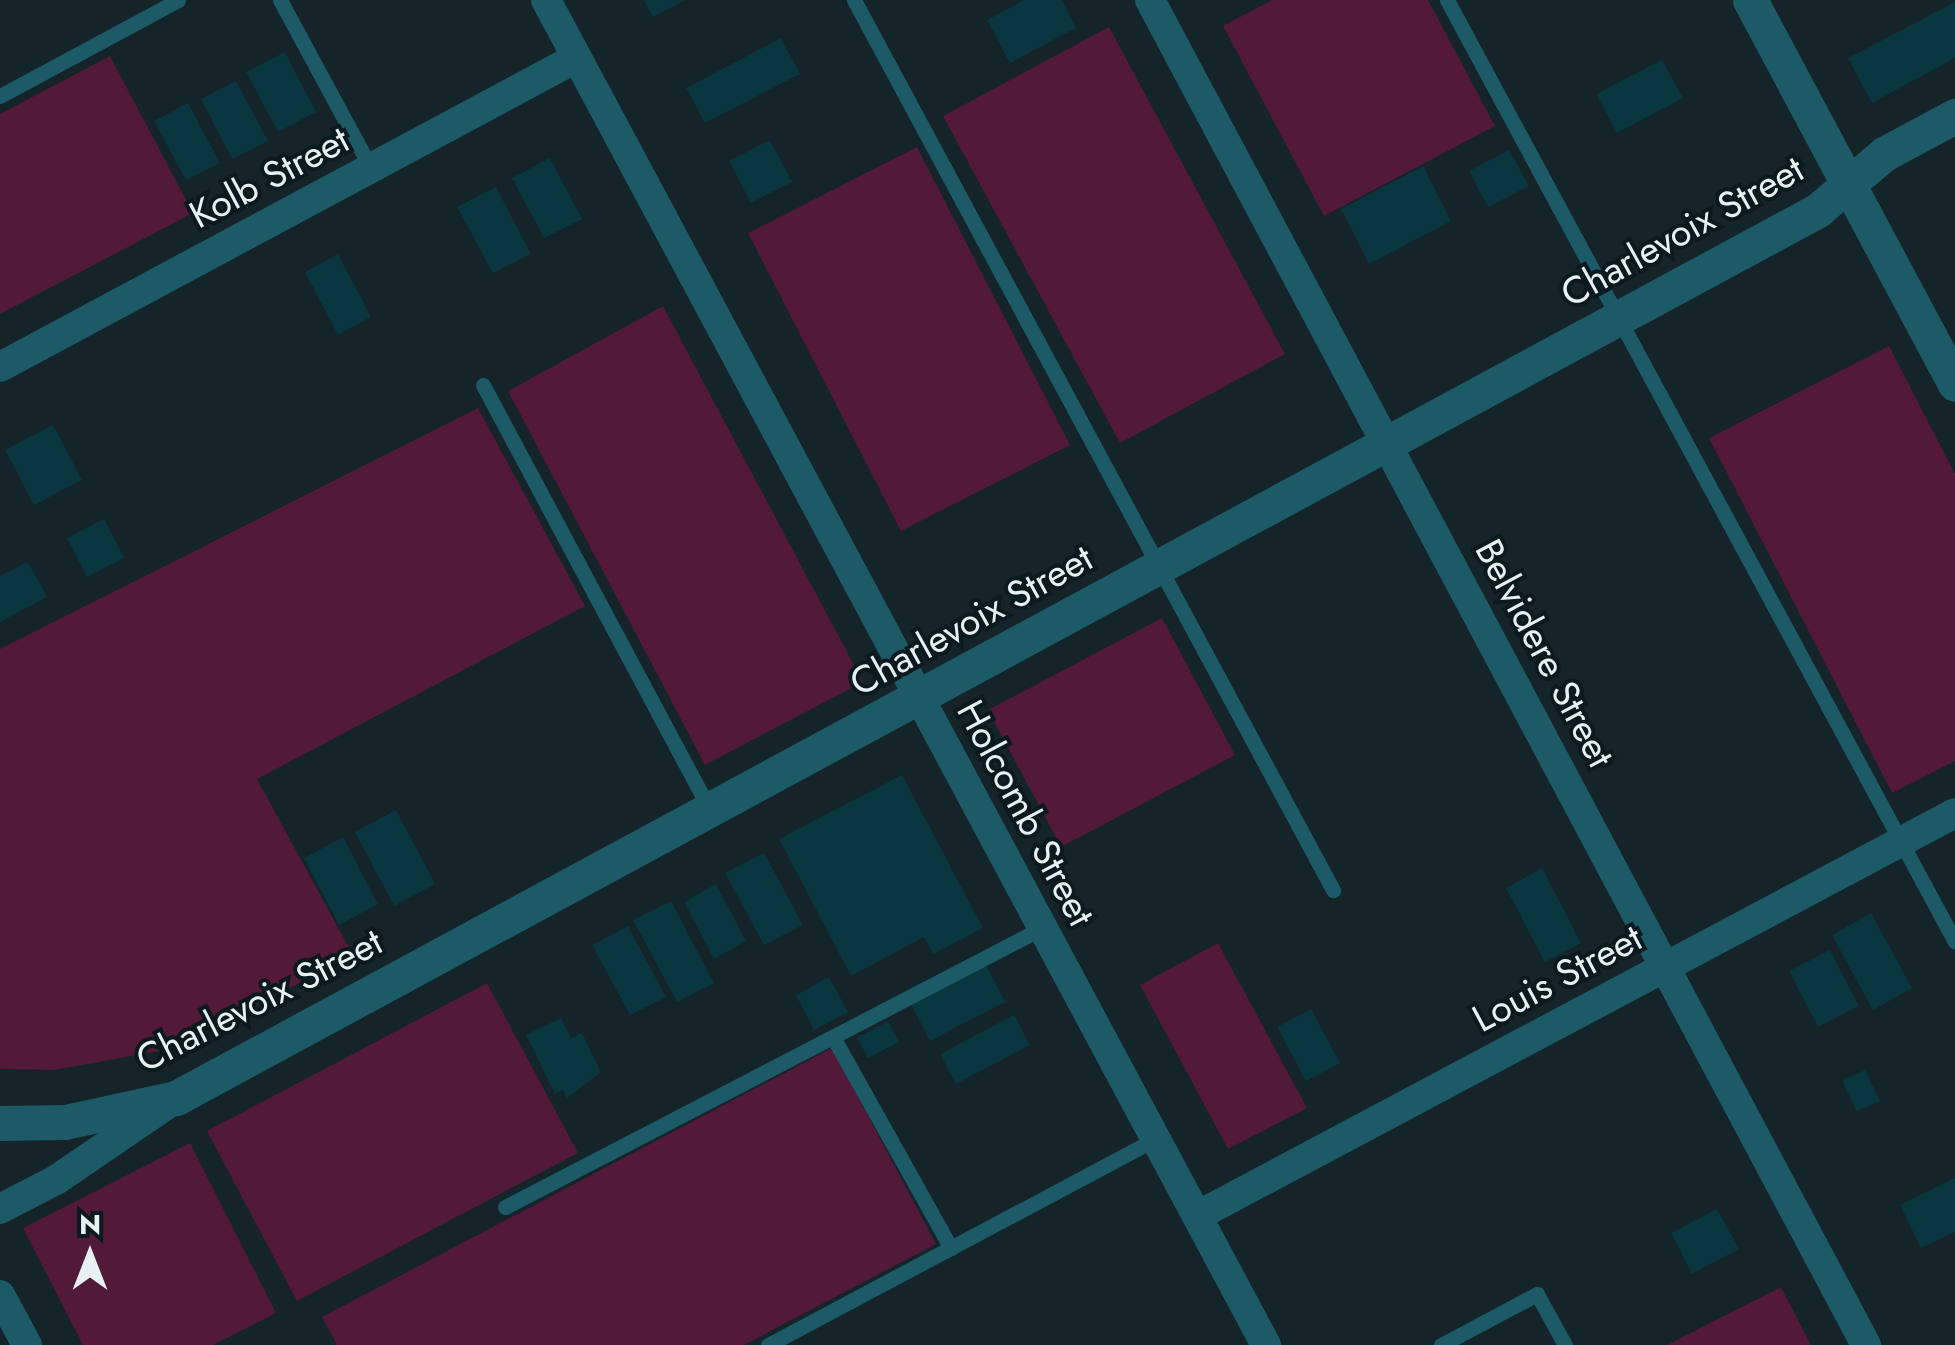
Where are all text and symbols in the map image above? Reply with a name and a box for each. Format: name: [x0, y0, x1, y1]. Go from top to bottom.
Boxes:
street label: Kolb Street: [182, 116, 356, 238]
street label: Charlevoix Street: [1553, 146, 1811, 316]
street label: Belvidere Street: [1466, 531, 1624, 775]
street label: Charlevoix Street: [842, 535, 1100, 705]
street label: Holcomb Street: [947, 692, 1105, 934]
street label: Louis Street: [1465, 914, 1649, 1042]
street label: Charlevoix Street: [128, 918, 390, 1082]
text: N: [79, 1204, 101, 1245]
north arrow: [40, 1205, 140, 1305]

